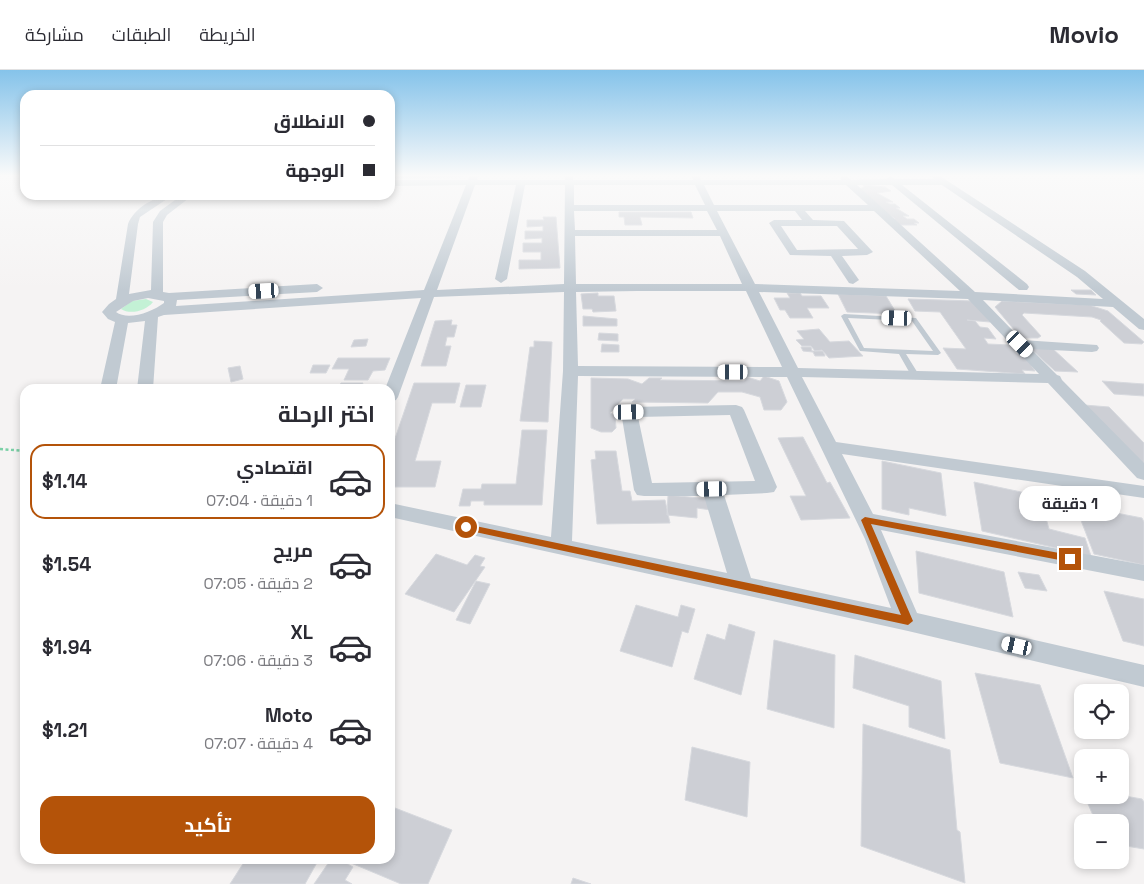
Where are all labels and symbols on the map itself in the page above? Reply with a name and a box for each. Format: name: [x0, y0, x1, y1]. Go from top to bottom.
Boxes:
car: [248, 283, 279, 299]
car: [881, 310, 912, 326]
car: [1004, 328, 1035, 360]
car: [718, 365, 748, 380]
car: [613, 404, 644, 420]
car: [696, 481, 727, 497]
callout: 1 دقيقة: [1019, 486, 1121, 522]
route start: [455, 516, 477, 538]
route end: [1059, 548, 1081, 570]
car: [1000, 635, 1033, 657]

